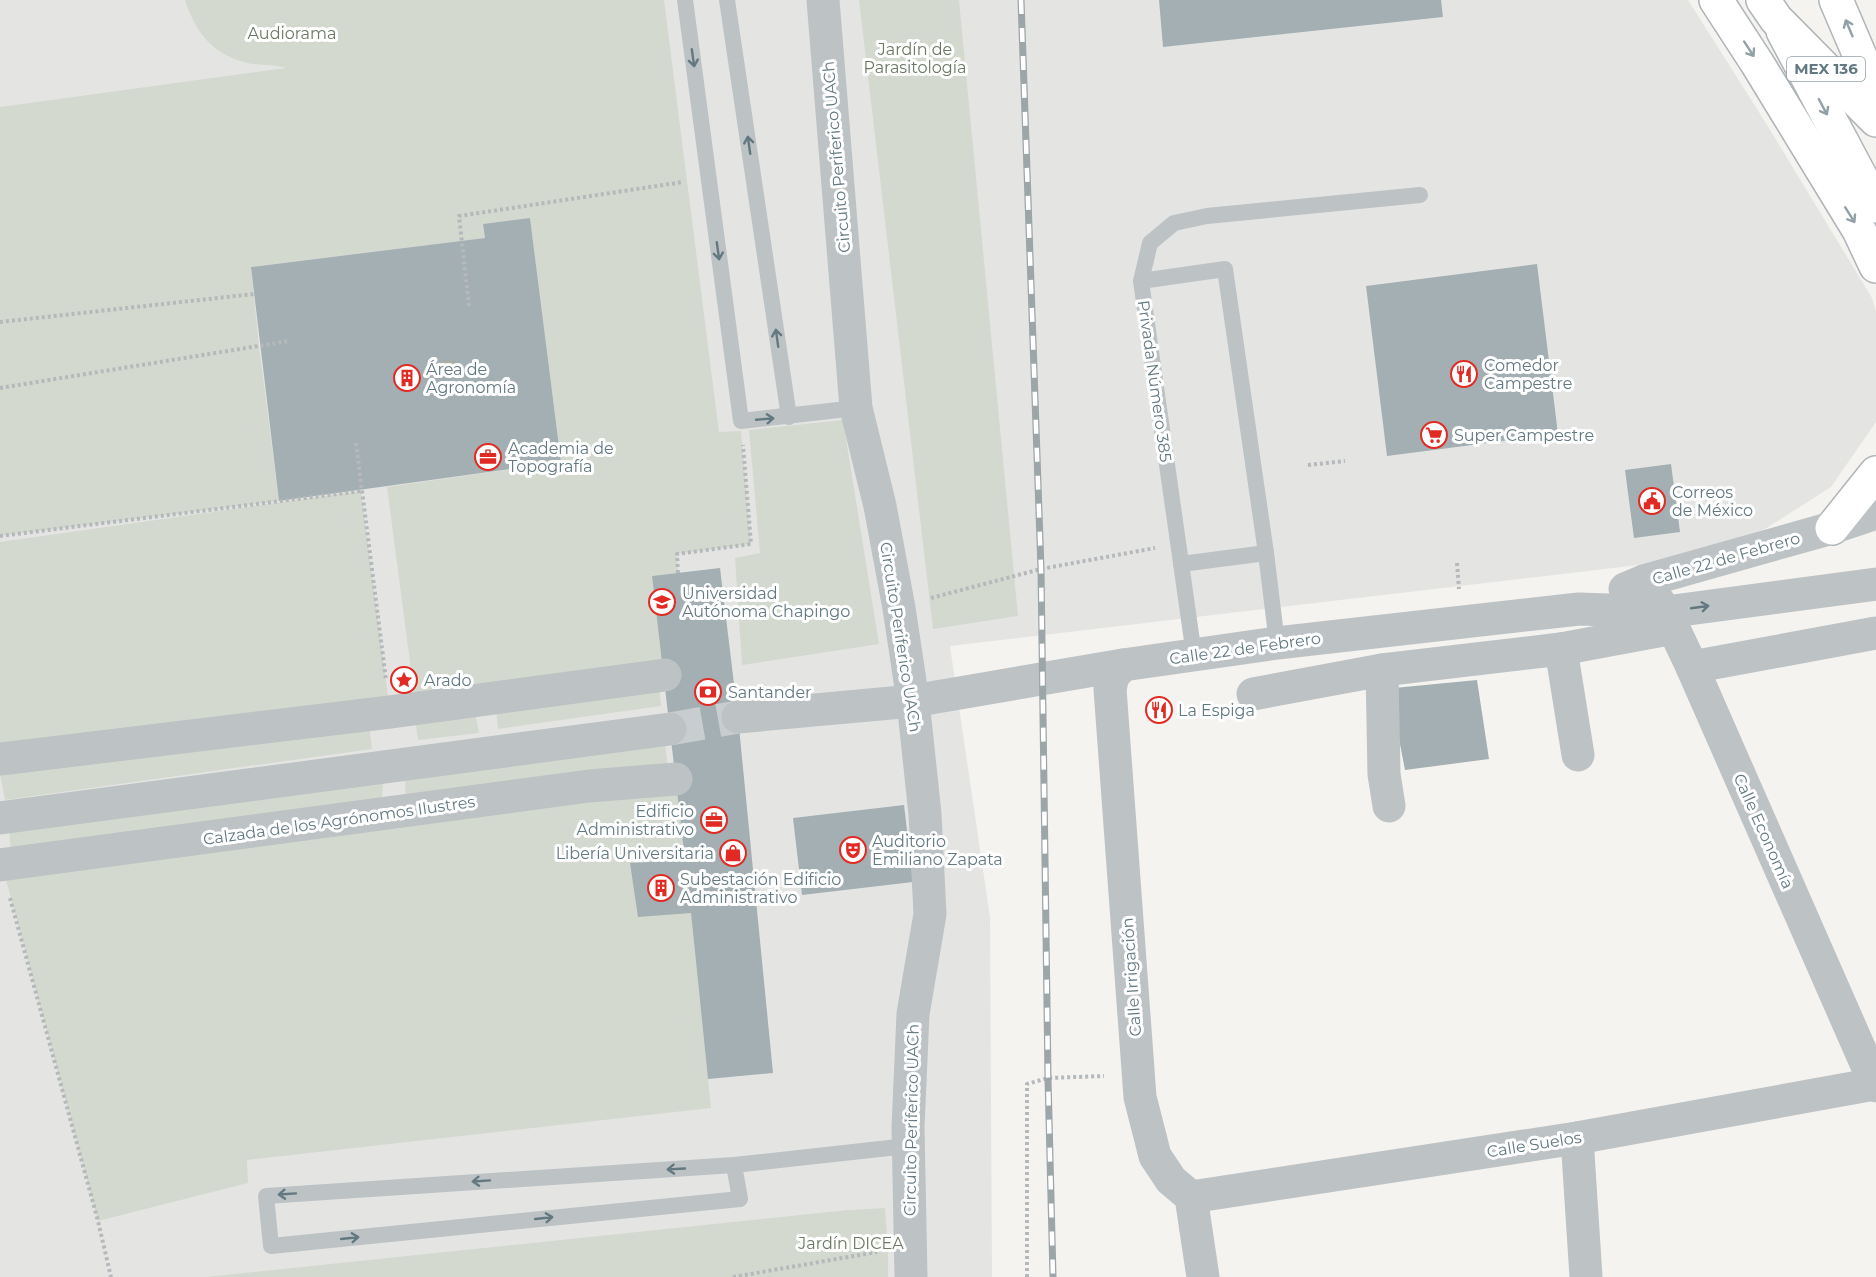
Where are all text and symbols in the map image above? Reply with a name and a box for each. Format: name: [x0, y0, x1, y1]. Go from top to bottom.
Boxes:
one-way arrow: [1843, 20, 1854, 38]
park label: Audiorama: [248, 24, 336, 43]
park label: Jardín de Parasitología: [863, 40, 967, 77]
one-way arrow: [1743, 40, 1755, 57]
one-way arrow: [687, 48, 698, 67]
road number: MEX 136: [1787, 57, 1865, 81]
street label: Circuito Periferico UACh: [819, 60, 854, 254]
one-way arrow: [1818, 98, 1830, 116]
one-way arrow: [743, 136, 754, 156]
one-way arrow: [1844, 207, 1856, 223]
one-way arrow: [713, 241, 724, 261]
street label: Privada Número 385: [1134, 299, 1175, 463]
one-way arrow: [772, 329, 783, 348]
place label: Comedor Campestre: [1484, 356, 1572, 393]
restaurant icon: Comedor Campestre: [1449, 359, 1479, 389]
place label: Área de Agronomía: [426, 360, 516, 397]
building icon: Área de Agronomía: [392, 363, 422, 393]
one-way arrow: [754, 413, 774, 424]
supermarket icon: Super Campestre: [1419, 420, 1449, 450]
place label: Super Campestre: [1454, 426, 1594, 445]
place label: Academia de Topografía: [508, 439, 614, 476]
office icon: Academia de Topografía: [473, 442, 503, 472]
place label: Correos de México: [1672, 483, 1753, 520]
public building icon: Correos de México: [1637, 486, 1667, 516]
street label: Calle 22 de Febrero: [1650, 528, 1802, 589]
street label: Circuito Periferico UACh: [876, 541, 925, 734]
place label: Universidad Autónoma Chapingo: [682, 584, 850, 621]
school or university icon: Universidad Autónoma Chapingo: [647, 587, 677, 617]
one-way arrow: [1690, 602, 1709, 613]
street label: Calle 22 de Febrero: [1168, 628, 1322, 669]
place icon: Arado: [389, 665, 419, 695]
place label: Arado: [424, 671, 472, 690]
bank icon: Santander: [693, 677, 723, 707]
place label: Santander: [728, 683, 811, 702]
restaurant icon: La Espiga: [1144, 695, 1174, 725]
place label: La Espiga: [1178, 701, 1255, 720]
street label: Calle Economía: [1730, 771, 1797, 892]
street label: Calzada de los Agrónomos Ilustres: [202, 792, 476, 849]
place label: Edificio Administrativo: [577, 802, 694, 839]
office icon: Edificio Administrativo: [699, 805, 729, 835]
place label: Auditorio Emiliano Zapata: [872, 832, 1003, 869]
theatre icon: Auditorio Emiliano Zapata: [838, 835, 868, 865]
shop icon: Libería Universitaria: [718, 838, 748, 868]
place label: Libería Universitaria: [556, 844, 714, 863]
place label: Subestación Edificio Administrativo: [680, 870, 841, 907]
building icon: Subestación Edificio Administrativo: [646, 873, 676, 903]
street label: Calle Irrigación: [1118, 917, 1145, 1037]
street label: Circuito Periferico UACh: [900, 1024, 923, 1216]
street label: Calle Suelos: [1485, 1128, 1583, 1161]
one-way arrow: [666, 1163, 686, 1174]
one-way arrow: [472, 1176, 492, 1187]
one-way arrow: [277, 1189, 297, 1200]
one-way arrow: [533, 1212, 553, 1223]
one-way arrow: [339, 1232, 359, 1243]
park label: Jardín DICEA: [797, 1234, 904, 1253]

